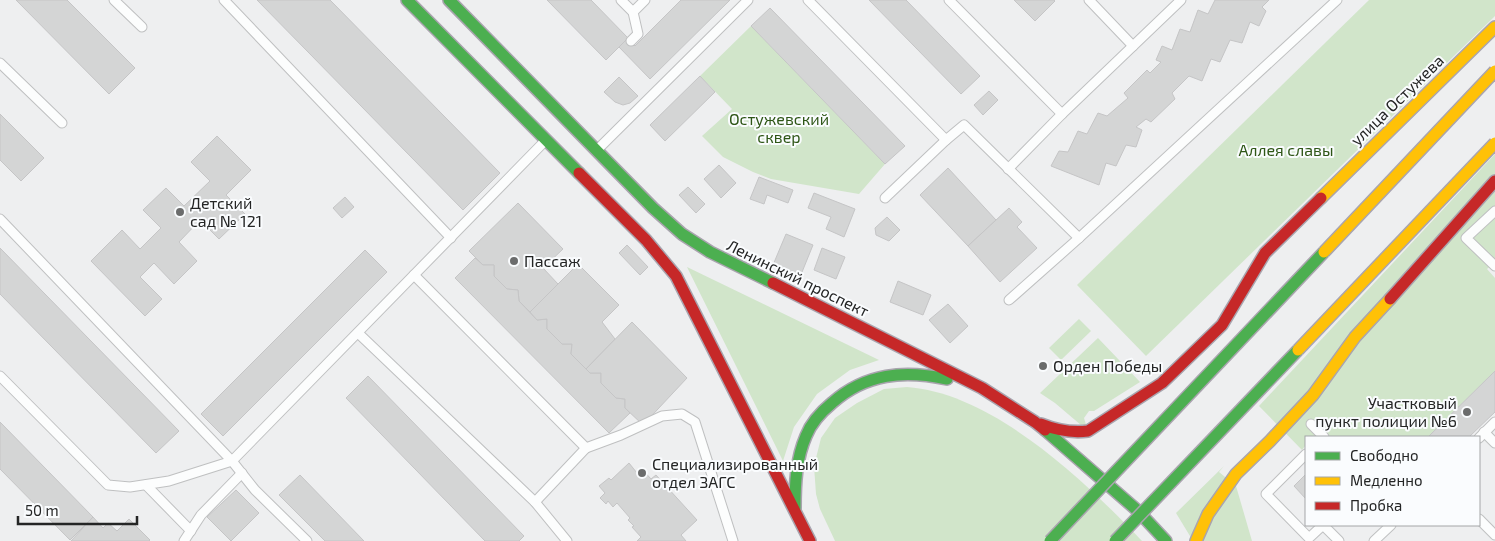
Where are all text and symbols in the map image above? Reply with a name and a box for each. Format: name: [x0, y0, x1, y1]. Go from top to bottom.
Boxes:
street label: улица Остужева: [1346, 50, 1448, 150]
park label: Остужевский сквер: [729, 109, 829, 146]
park label: Аллея славы: [1239, 140, 1333, 159]
place label: Детский сад № 121: [190, 193, 262, 230]
marker: Детский сад № 121: [174, 206, 186, 218]
street label: Ленинский проспект: [724, 235, 872, 320]
place label: Пассаж: [524, 251, 581, 270]
marker: Пассаж: [508, 255, 520, 267]
place label: Орден Победы: [1053, 356, 1162, 375]
marker: Орден Победы: [1037, 360, 1049, 372]
place label: Участковый пункт полиции №6: [1315, 393, 1457, 431]
marker: Участковый пункт полиции №6: [1461, 406, 1473, 418]
legend: [1305, 436, 1480, 526]
text: Свободно: [1350, 446, 1419, 464]
place label: Специализированный отдел ЗАГС: [652, 454, 818, 491]
marker: Специализированный отдел ЗАГС: [636, 467, 648, 479]
text: Медленно: [1350, 471, 1423, 489]
scale bar: [18, 494, 136, 526]
text: Пробка: [1350, 496, 1402, 514]
text: 50 m: [25, 501, 59, 519]

